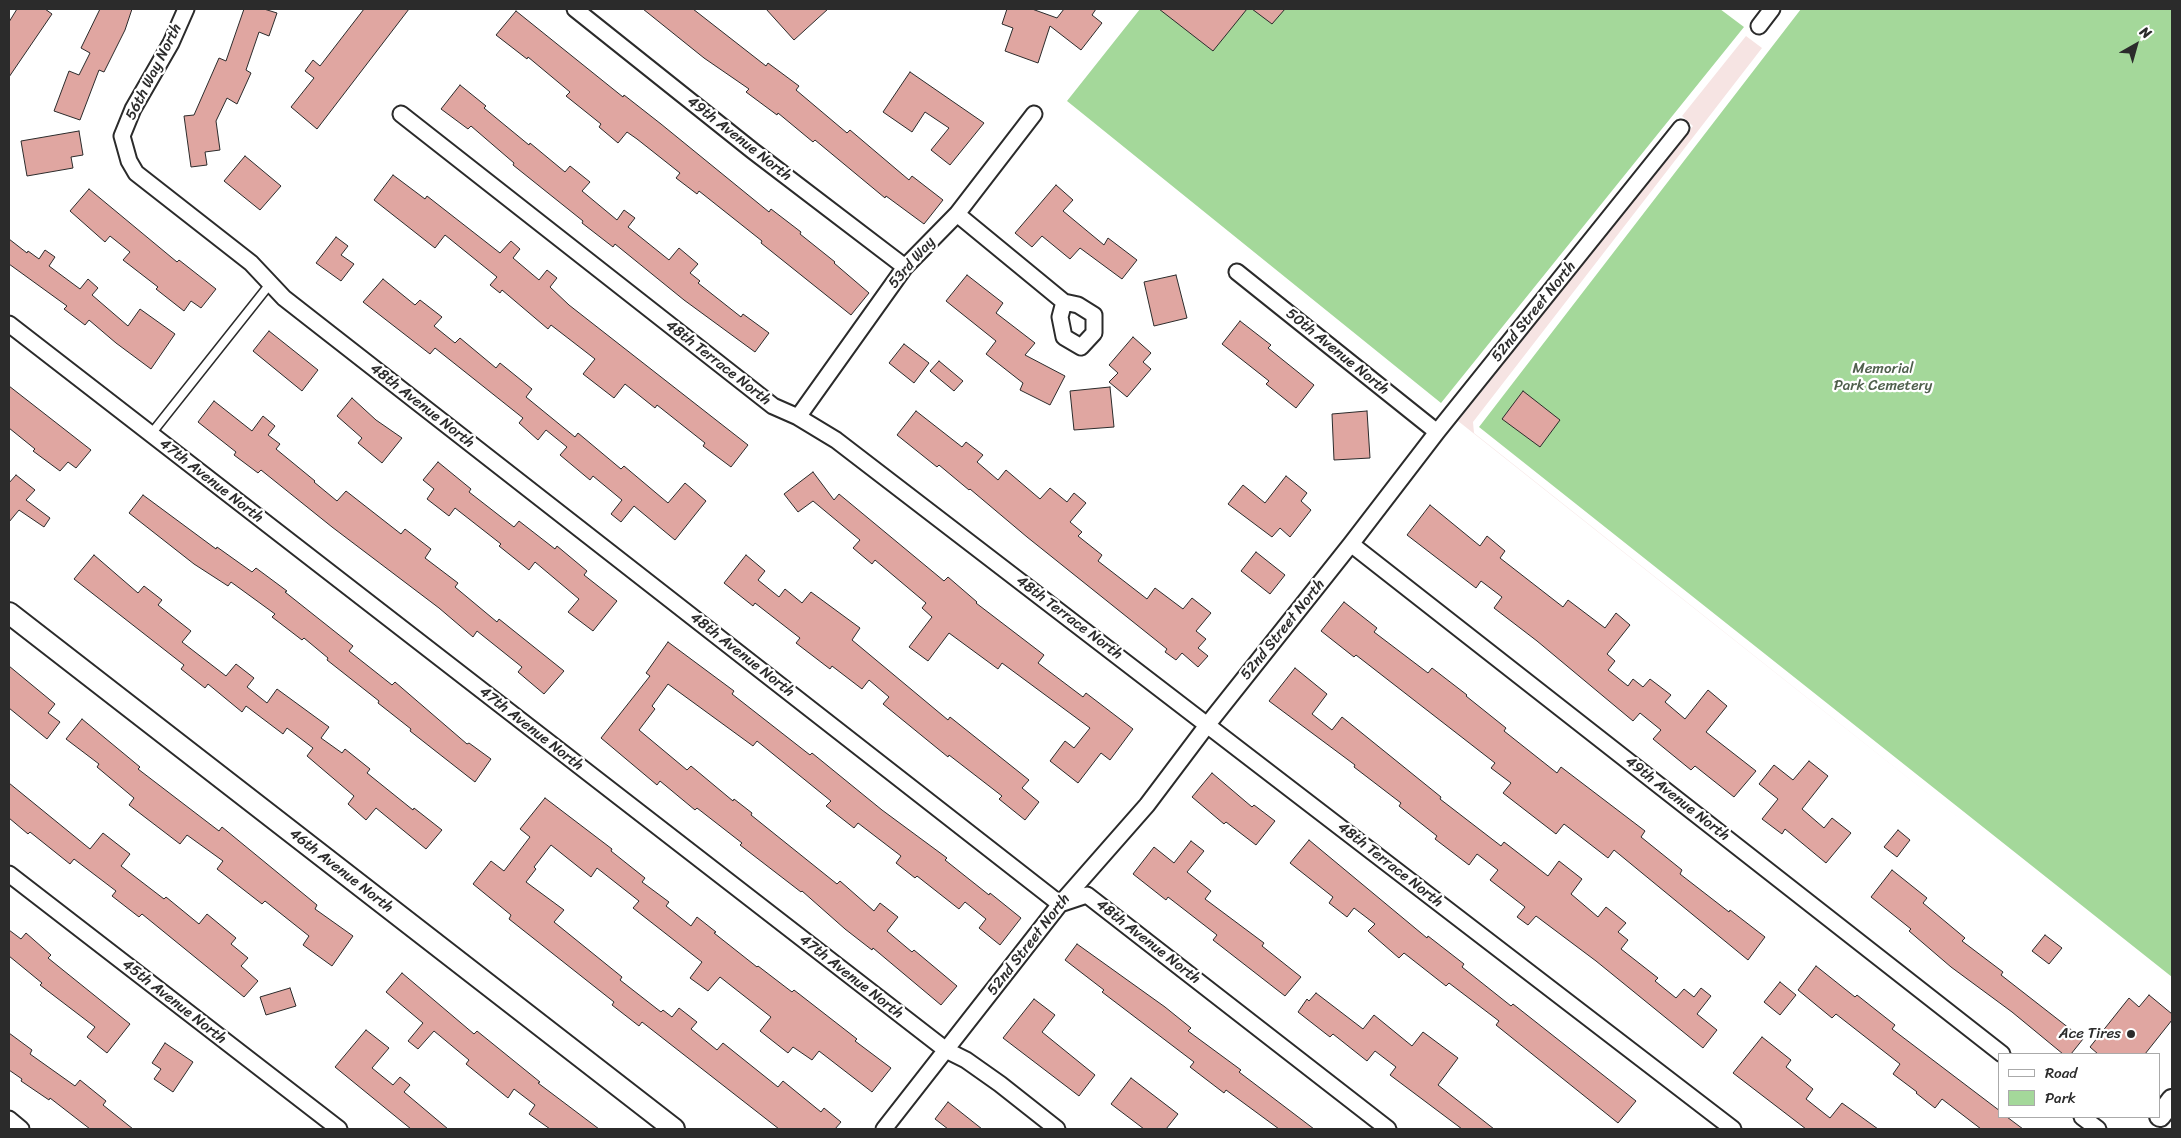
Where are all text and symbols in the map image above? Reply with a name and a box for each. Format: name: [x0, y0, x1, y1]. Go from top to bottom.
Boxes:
north arrow: [2111, 20, 2161, 70]
text: N: [2134, 20, 2157, 46]
street label: 56th Way North: [122, 21, 186, 123]
street label: 49th Avenue North: [683, 93, 795, 185]
street label: 53rd Way: [885, 234, 939, 292]
street label: 52nd Street North: [1488, 258, 1580, 366]
street label: 50th Avenue North: [1282, 305, 1392, 399]
street label: 48th Terrace North: [662, 316, 774, 410]
street label: 48th Avenue North: [366, 360, 478, 452]
park label: Memorial Park Cemetery: [1834, 360, 1932, 395]
street label: 47th Avenue North: [156, 435, 266, 527]
street label: 48th Terrace North: [1012, 572, 1126, 664]
street label: 52nd Street North: [1237, 576, 1329, 684]
street label: 48th Avenue North: [686, 609, 798, 701]
street label: 47th Avenue North: [476, 683, 586, 775]
street label: 49th Avenue North: [1621, 753, 1733, 845]
street label: 48th Terrace North: [1334, 818, 1446, 912]
street label: 46th Avenue North: [286, 825, 396, 917]
street label: 52nd Street North: [984, 891, 1074, 999]
street label: 48th Avenue North: [1092, 896, 1204, 988]
street label: 47th Avenue North: [796, 931, 906, 1023]
street label: 45th Avenue North: [118, 956, 230, 1048]
place label: Ace Tires: [2059, 1025, 2121, 1043]
marker: Ace Tires: [2125, 1028, 2137, 1040]
legend: [1998, 1053, 2161, 1118]
text: Road: [2045, 1060, 2077, 1086]
text: Park: [2045, 1085, 2076, 1111]

